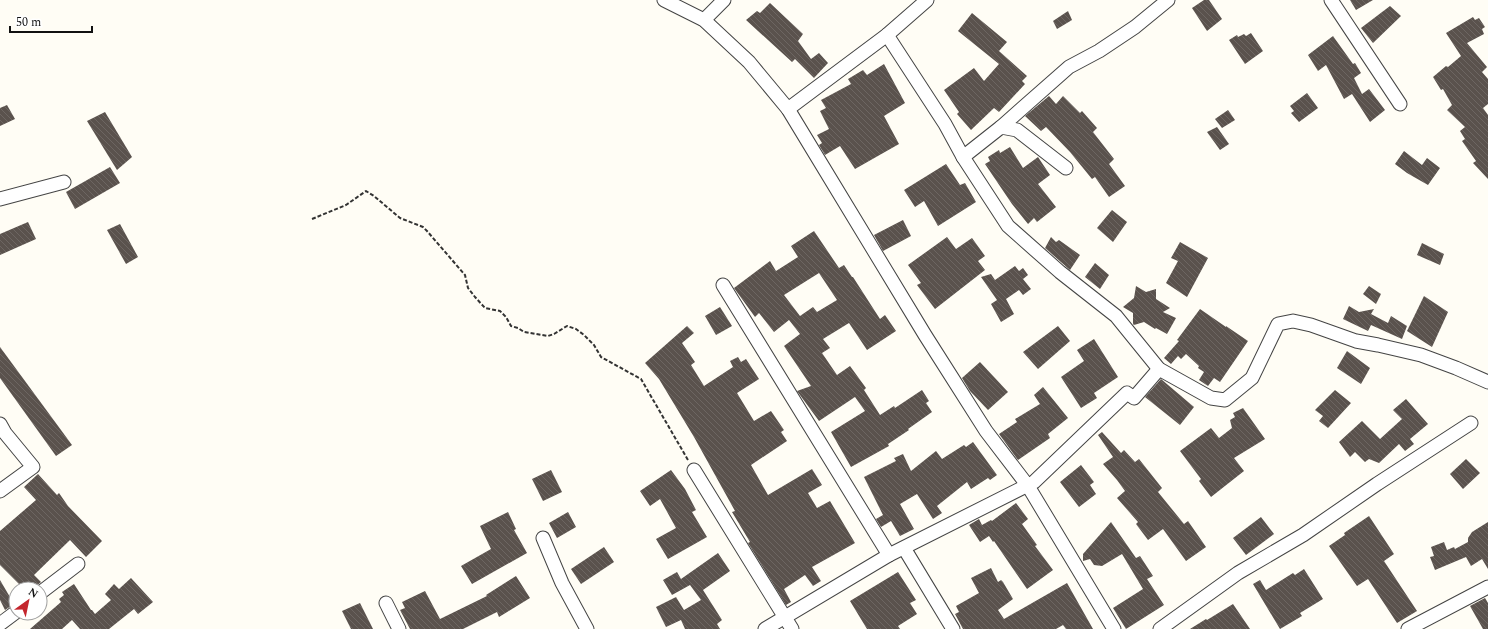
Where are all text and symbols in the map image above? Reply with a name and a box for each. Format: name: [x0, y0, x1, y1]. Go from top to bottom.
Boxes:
scale bar: [10, 8, 92, 34]
text: 50 m: [16, 13, 41, 32]
north arrow: [8, 581, 48, 621]
text: N: [25, 583, 42, 603]

